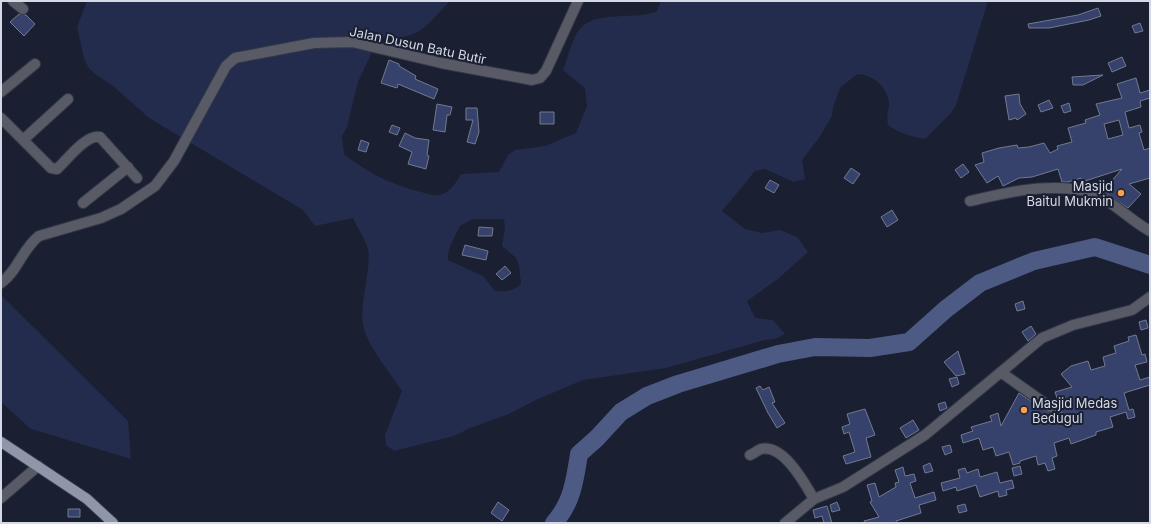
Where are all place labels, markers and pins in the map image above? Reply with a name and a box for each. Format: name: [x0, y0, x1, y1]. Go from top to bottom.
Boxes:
place label: Masjid Baitul Mukmin: [1027, 178, 1113, 209]
marker: Masjid Baitul Mukmin: [1116, 188, 1126, 198]
place label: Masjid Medas Bedugul: [1032, 395, 1117, 426]
marker: Masjid Medas Bedugul: [1019, 405, 1029, 415]

